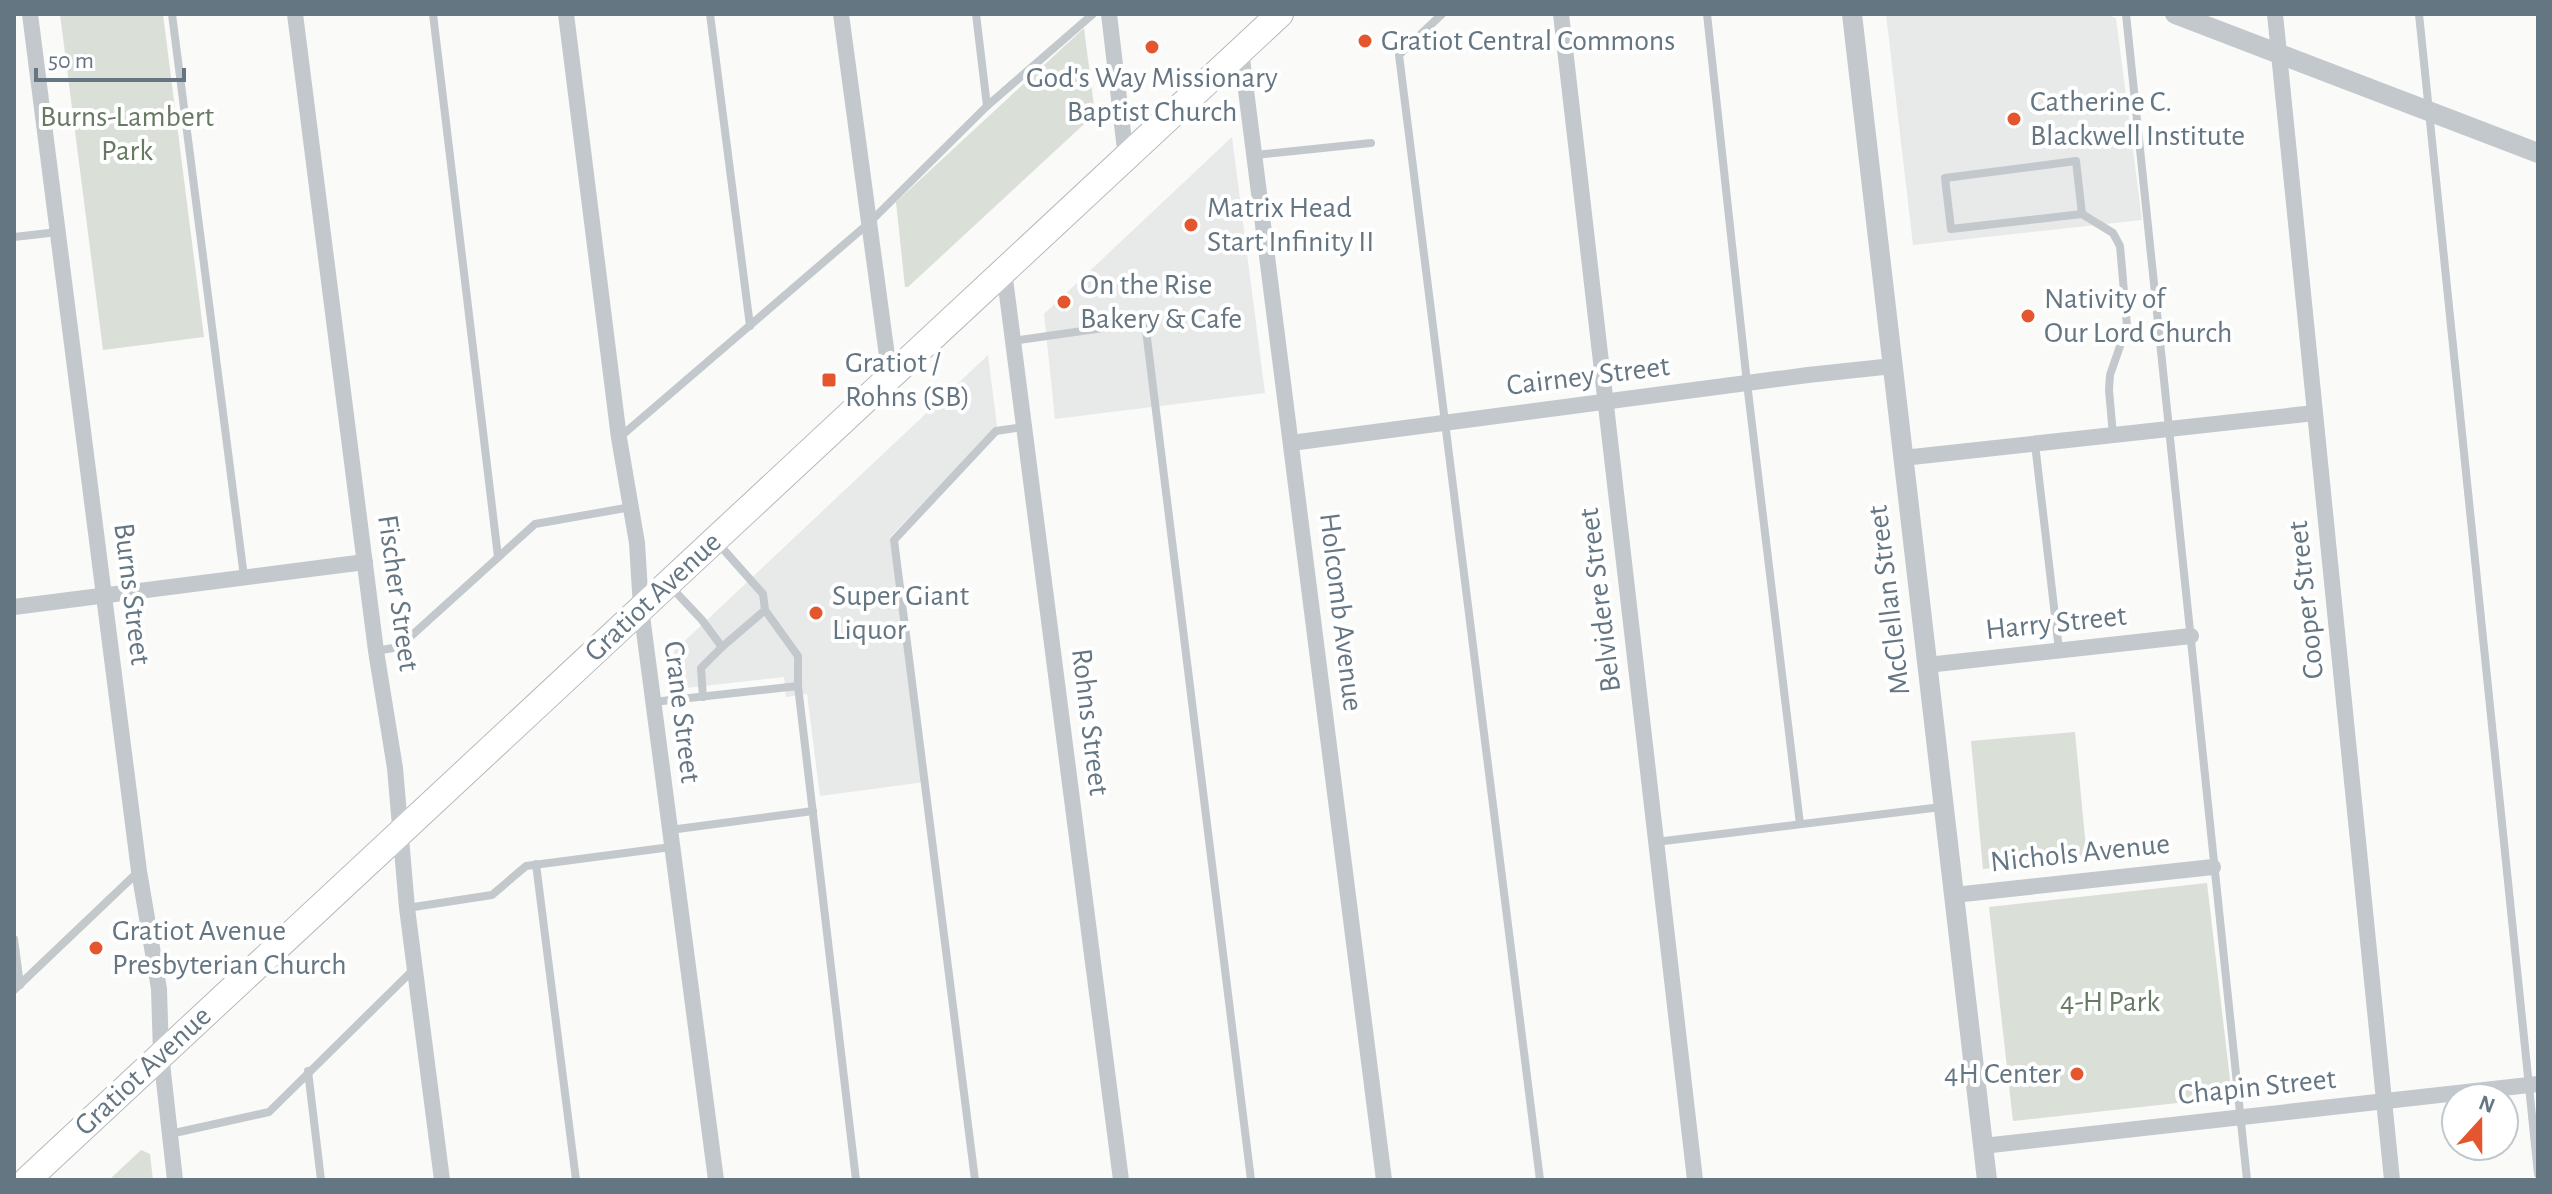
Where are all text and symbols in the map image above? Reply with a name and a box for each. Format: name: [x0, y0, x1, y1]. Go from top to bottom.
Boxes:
place label: Gratiot Central Commons: [1381, 26, 1675, 56]
scale bar: [36, 32, 184, 82]
marker: Gratiot Central Commons: [1356, 32, 1374, 50]
marker: God's Way Missionary Baptist Church: [1143, 38, 1161, 56]
text: 50 m: [48, 49, 94, 73]
place label: God's Way Missionary Baptist Church: [1026, 63, 1278, 127]
place label: Catherine C. Blackwell Institute: [2030, 87, 2245, 151]
park label: Burns-Lambert Park: [40, 102, 215, 166]
marker: Catherine C. Blackwell Institute: [2005, 110, 2023, 128]
place label: Matrix Head Start Infinity II: [1207, 193, 1374, 257]
marker: Matrix Head Start Infinity II: [1182, 216, 1200, 234]
place label: On the Rise Bakery & Cafe: [1080, 270, 1242, 334]
place label: Nativity of Our Lord Church: [2044, 284, 2232, 348]
marker: On the Rise Bakery & Cafe: [1055, 293, 1073, 311]
marker: Nativity of Our Lord Church: [2019, 307, 2037, 325]
place label: Gratiot / Rohns (SB): [845, 348, 970, 412]
street label: Cairney Street: [1505, 351, 1672, 401]
marker: Gratiot / Rohns (SB): [820, 371, 838, 389]
street label: McClellan Street: [1862, 503, 1916, 697]
street label: Belvidere Street: [1574, 506, 1626, 694]
street label: Holcomb Avenue: [1314, 511, 1368, 713]
street label: Fischer Street: [372, 513, 424, 674]
street label: Cooper Street: [2283, 519, 2329, 681]
street label: Burns Street: [108, 521, 156, 667]
street label: Gratiot Avenue: [579, 527, 727, 667]
place label: Super Giant Liquor: [832, 581, 969, 645]
street label: Harry Street: [1984, 601, 2128, 645]
marker: Super Giant Liquor: [807, 604, 825, 622]
street label: Crane Street: [658, 639, 706, 785]
street label: Rohns Street: [1066, 647, 1114, 798]
street label: Nichols Avenue: [1989, 829, 2171, 877]
place label: Gratiot Avenue Presbyterian Church: [112, 916, 347, 980]
marker: Gratiot Avenue Presbyterian Church: [87, 939, 105, 957]
park label: 4-H Park: [2060, 987, 2160, 1017]
street label: Gratiot Avenue: [69, 1001, 217, 1141]
place label: 4H Center: [1944, 1059, 2061, 1089]
street label: Chapin Street: [2177, 1064, 2338, 1110]
marker: 4H Center: [2068, 1065, 2086, 1083]
north arrow: [2440, 1082, 2520, 1162]
text: N: [2476, 1091, 2498, 1117]

